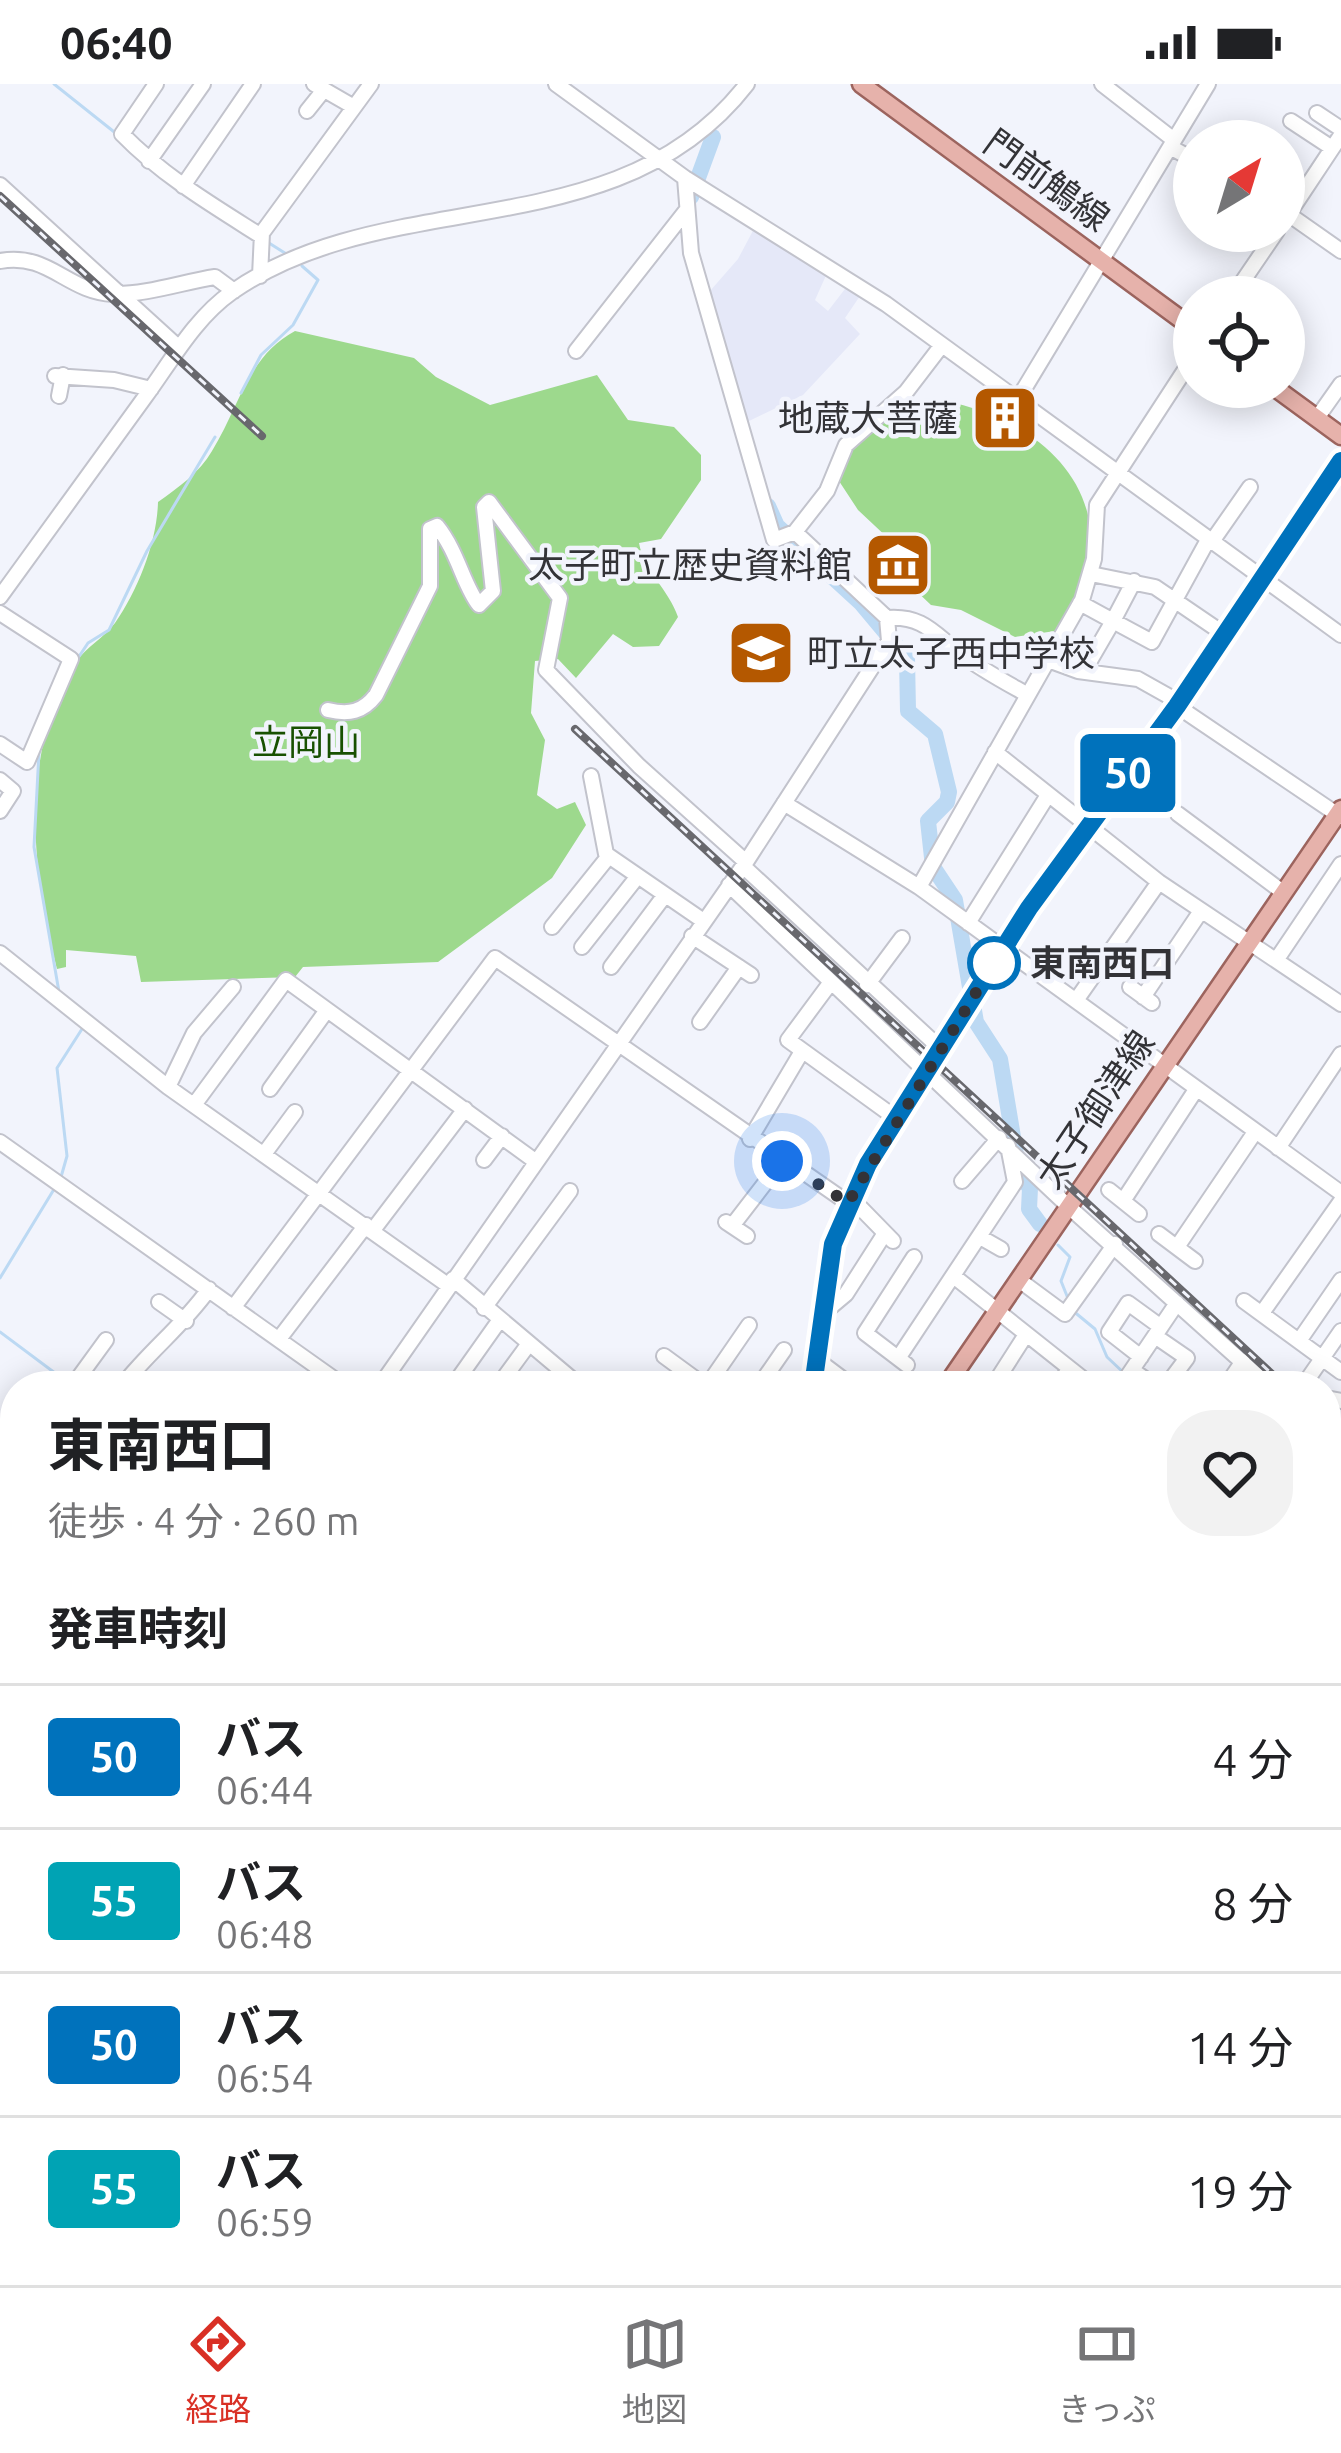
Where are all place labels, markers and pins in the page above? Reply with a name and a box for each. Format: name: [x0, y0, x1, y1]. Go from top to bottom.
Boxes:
building icon: 地蔵大菩薩: [970, 383, 1040, 453]
place label: 地蔵大菩薩: [778, 397, 958, 438]
museum icon: 太子町立歴史資料館: [863, 530, 933, 600]
place label: 太子町立歴史資料館: [528, 544, 852, 585]
school or university icon: 町立太子西中学校: [726, 618, 796, 688]
place label: 町立太子西中学校: [807, 632, 1095, 673]
marker: 東南西口: [969, 938, 1019, 988]
place label: 東南西口: [1030, 942, 1174, 983]

